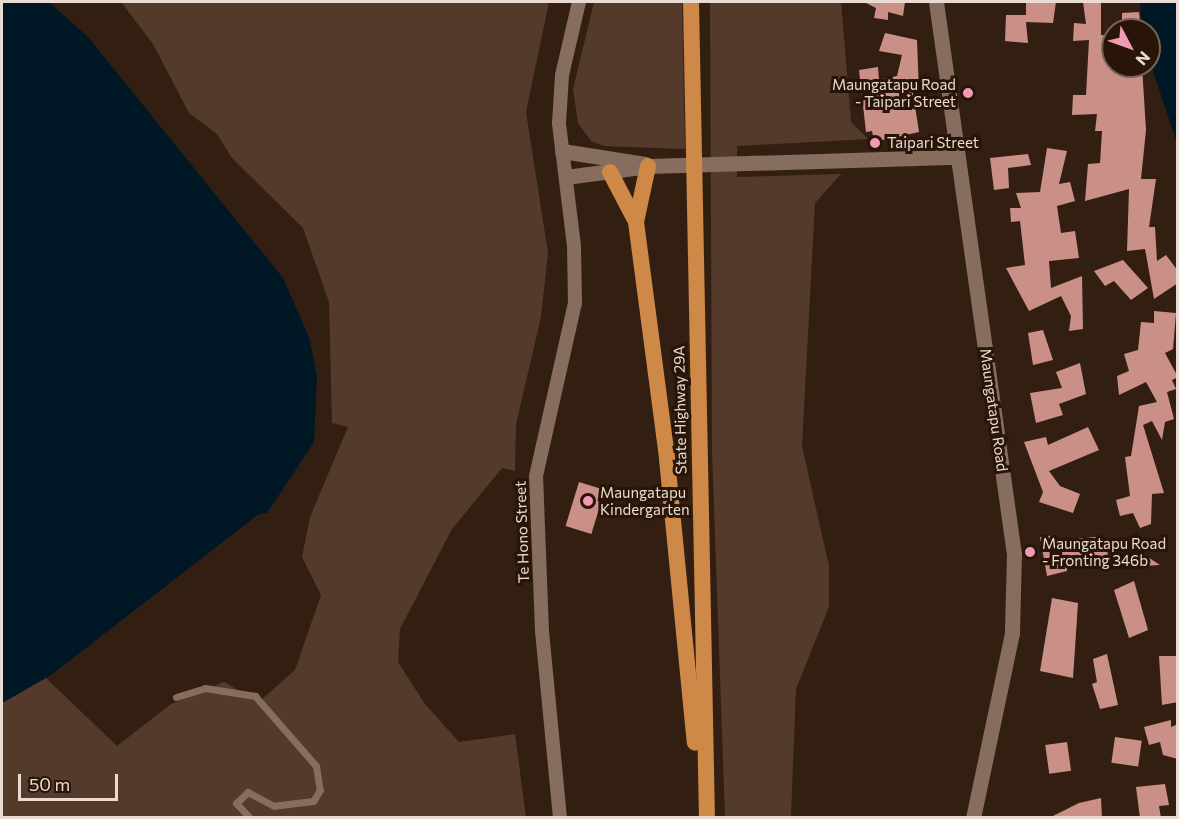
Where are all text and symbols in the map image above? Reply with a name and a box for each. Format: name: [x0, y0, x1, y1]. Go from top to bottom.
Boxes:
north arrow: [1101, 18, 1161, 78]
text: N: [1132, 48, 1155, 70]
place label: Maungatapu Road - Taipari Street: [832, 75, 956, 110]
marker: Maungatapu Road - Taipari Street: [961, 86, 975, 100]
place label: Taipari Street: [887, 134, 979, 152]
marker: Taipari Street: [868, 136, 882, 150]
street label: State Highway 29A: [670, 346, 690, 474]
street label: Maungatapu Road: [976, 347, 1012, 473]
street label: Te Hono Street: [511, 481, 533, 583]
place label: Maungatapu Kindergarten: [600, 483, 689, 518]
marker: Maungatapu Kindergarten: [581, 494, 595, 508]
place label: Maungatapu Road - Fronting 346b: [1042, 534, 1166, 569]
marker: Maungatapu Road - Fronting 346b: [1023, 545, 1037, 559]
scale bar: [21, 762, 122, 800]
text: 50 m: [29, 773, 70, 795]

